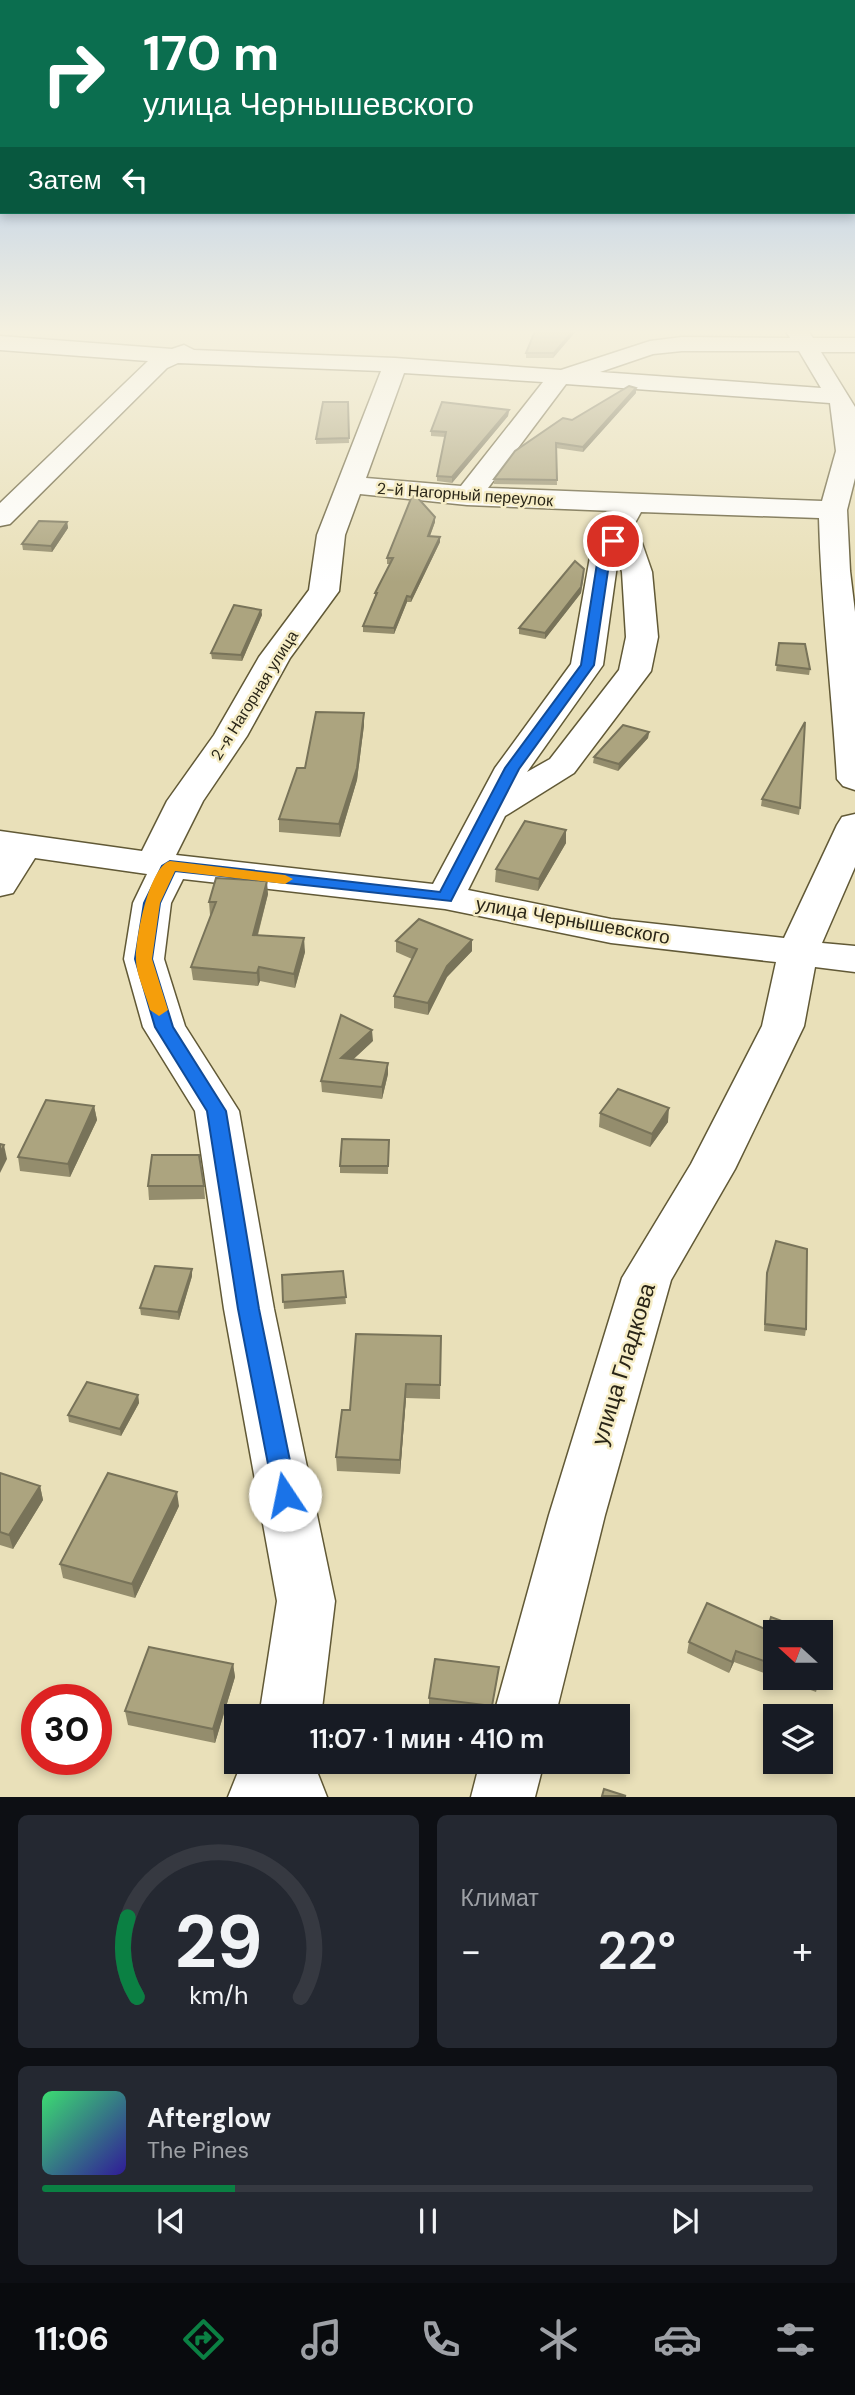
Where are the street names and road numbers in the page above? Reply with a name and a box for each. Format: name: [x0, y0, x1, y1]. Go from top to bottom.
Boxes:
street label: 2-й Нагорный переулок: [376, 478, 555, 511]
street label: 2-я Нагорная улица: [206, 626, 303, 764]
street label: улица Чернышевского: [474, 891, 672, 950]
street label: улица Гладкова: [584, 1279, 662, 1449]

